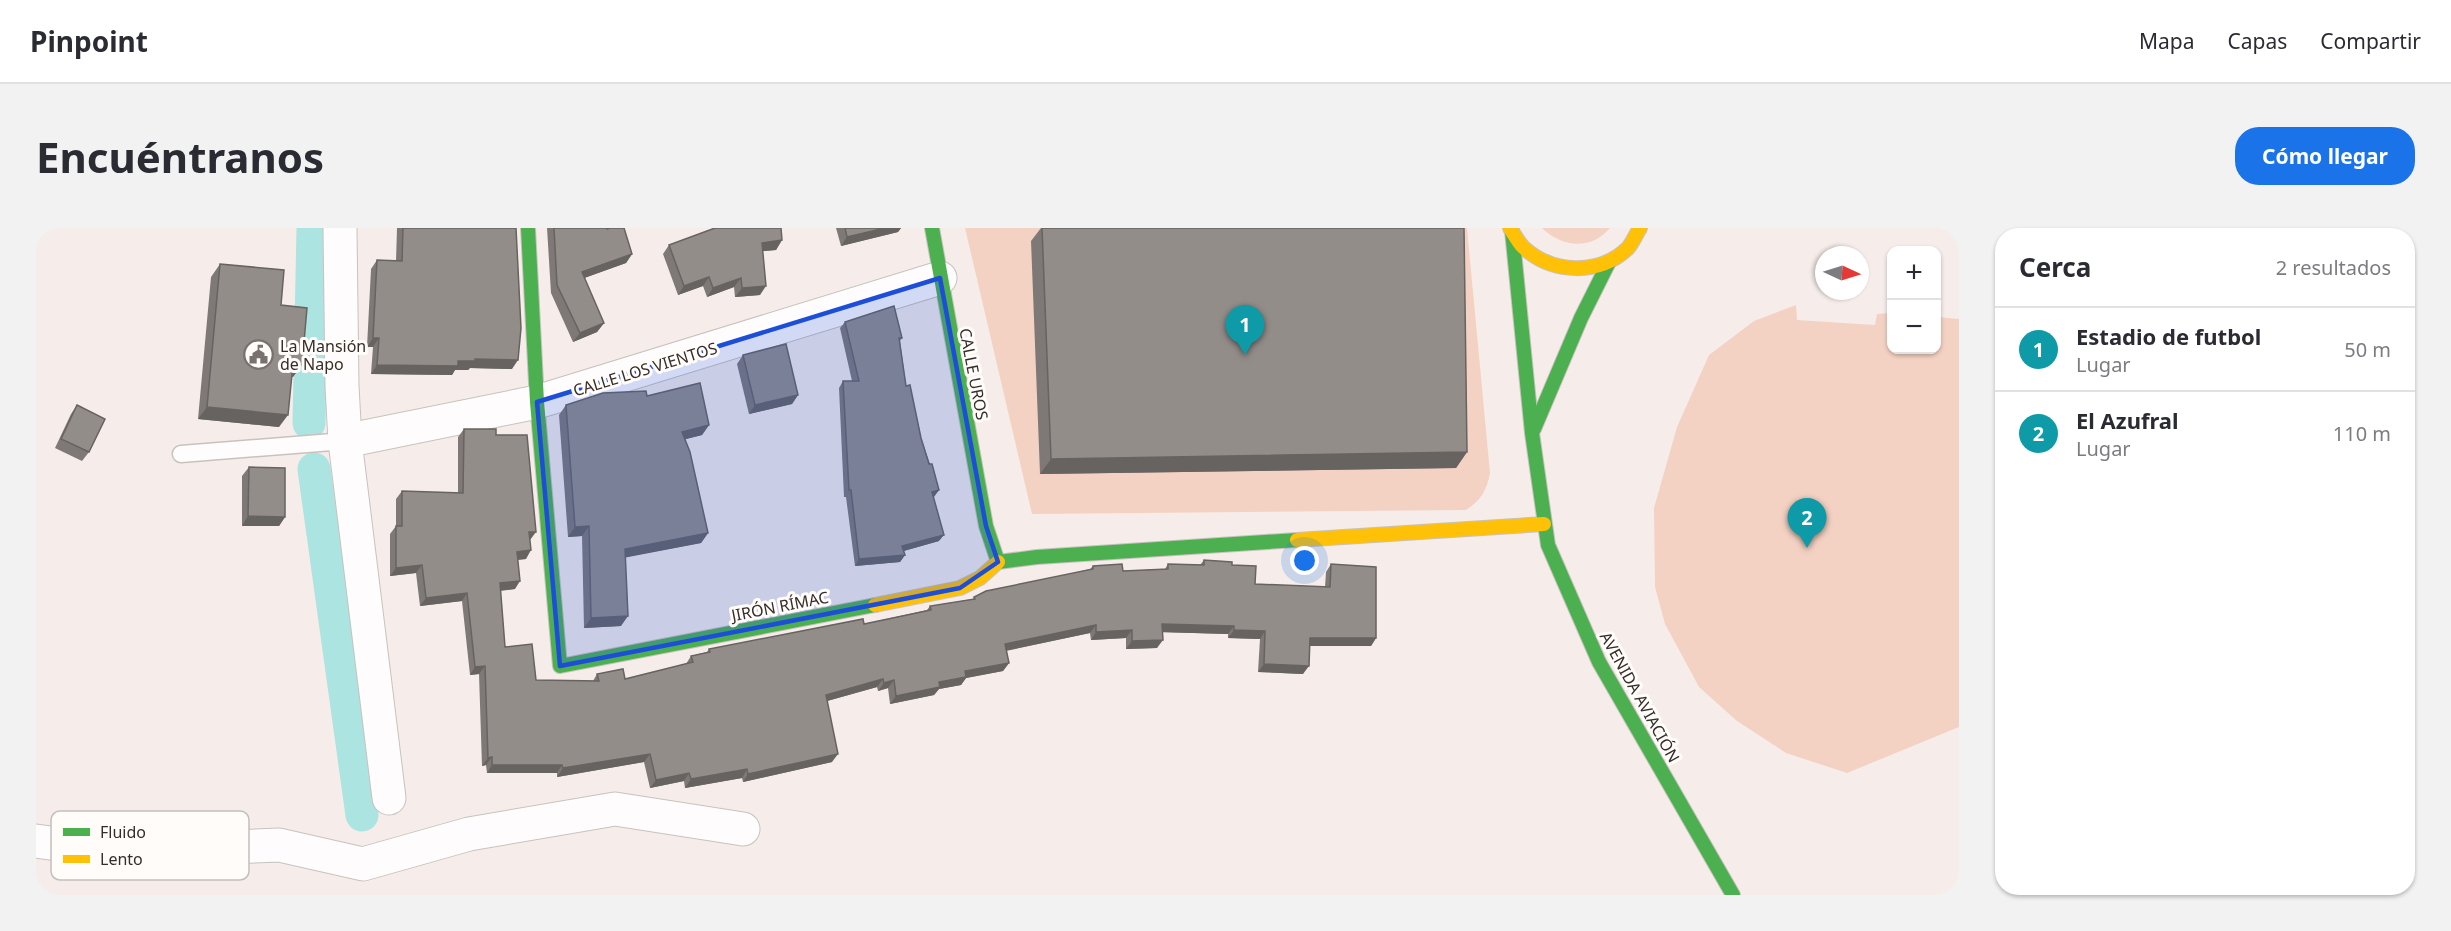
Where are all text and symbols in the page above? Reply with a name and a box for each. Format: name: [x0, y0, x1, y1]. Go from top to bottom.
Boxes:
text: Pinpoint: [30, 22, 148, 60]
text: Mapa: [2139, 27, 2195, 55]
text: Capas: [2228, 27, 2287, 55]
text: Compartir: [2320, 27, 2421, 55]
button: Cómo llegar: [2235, 127, 2415, 185]
text: Encuéntranos: [36, 128, 324, 185]
north arrow: [1815, 246, 1869, 300]
map controls: [1887, 246, 1941, 354]
button: +: [1887, 246, 1941, 300]
text: Cerca: [2019, 249, 2091, 285]
text: 2 resultados: [2276, 254, 2391, 281]
button: −: [1887, 300, 1941, 354]
pin: 1: [1226, 306, 1264, 355]
text: Estadio de futbol: [2076, 321, 2261, 351]
street label: CALLE UROS: [954, 326, 994, 422]
place label: La Mansión de Napo: [280, 335, 366, 375]
text: 1: [2033, 336, 2044, 363]
text: 50 m: [2344, 336, 2391, 363]
street label: CALLE LOS VIENTOS: [570, 337, 720, 401]
public building icon: La Mansión de Napo: [243, 339, 275, 371]
text: Lugar: [2076, 351, 2131, 378]
text: El Azufral: [2076, 405, 2179, 435]
text: 2: [2033, 420, 2044, 447]
text: 110 m: [2333, 420, 2391, 447]
text: Lugar: [2076, 435, 2131, 462]
pin: 2: [1788, 498, 1826, 548]
your location: [1290, 546, 1319, 575]
street label: JIRÓN RÍMAC: [728, 586, 830, 627]
street label: AVENIDA AVIACIÓN: [1595, 628, 1685, 766]
legend: [51, 811, 249, 880]
text: Fluido: [100, 821, 146, 843]
text: Lento: [100, 848, 143, 870]

